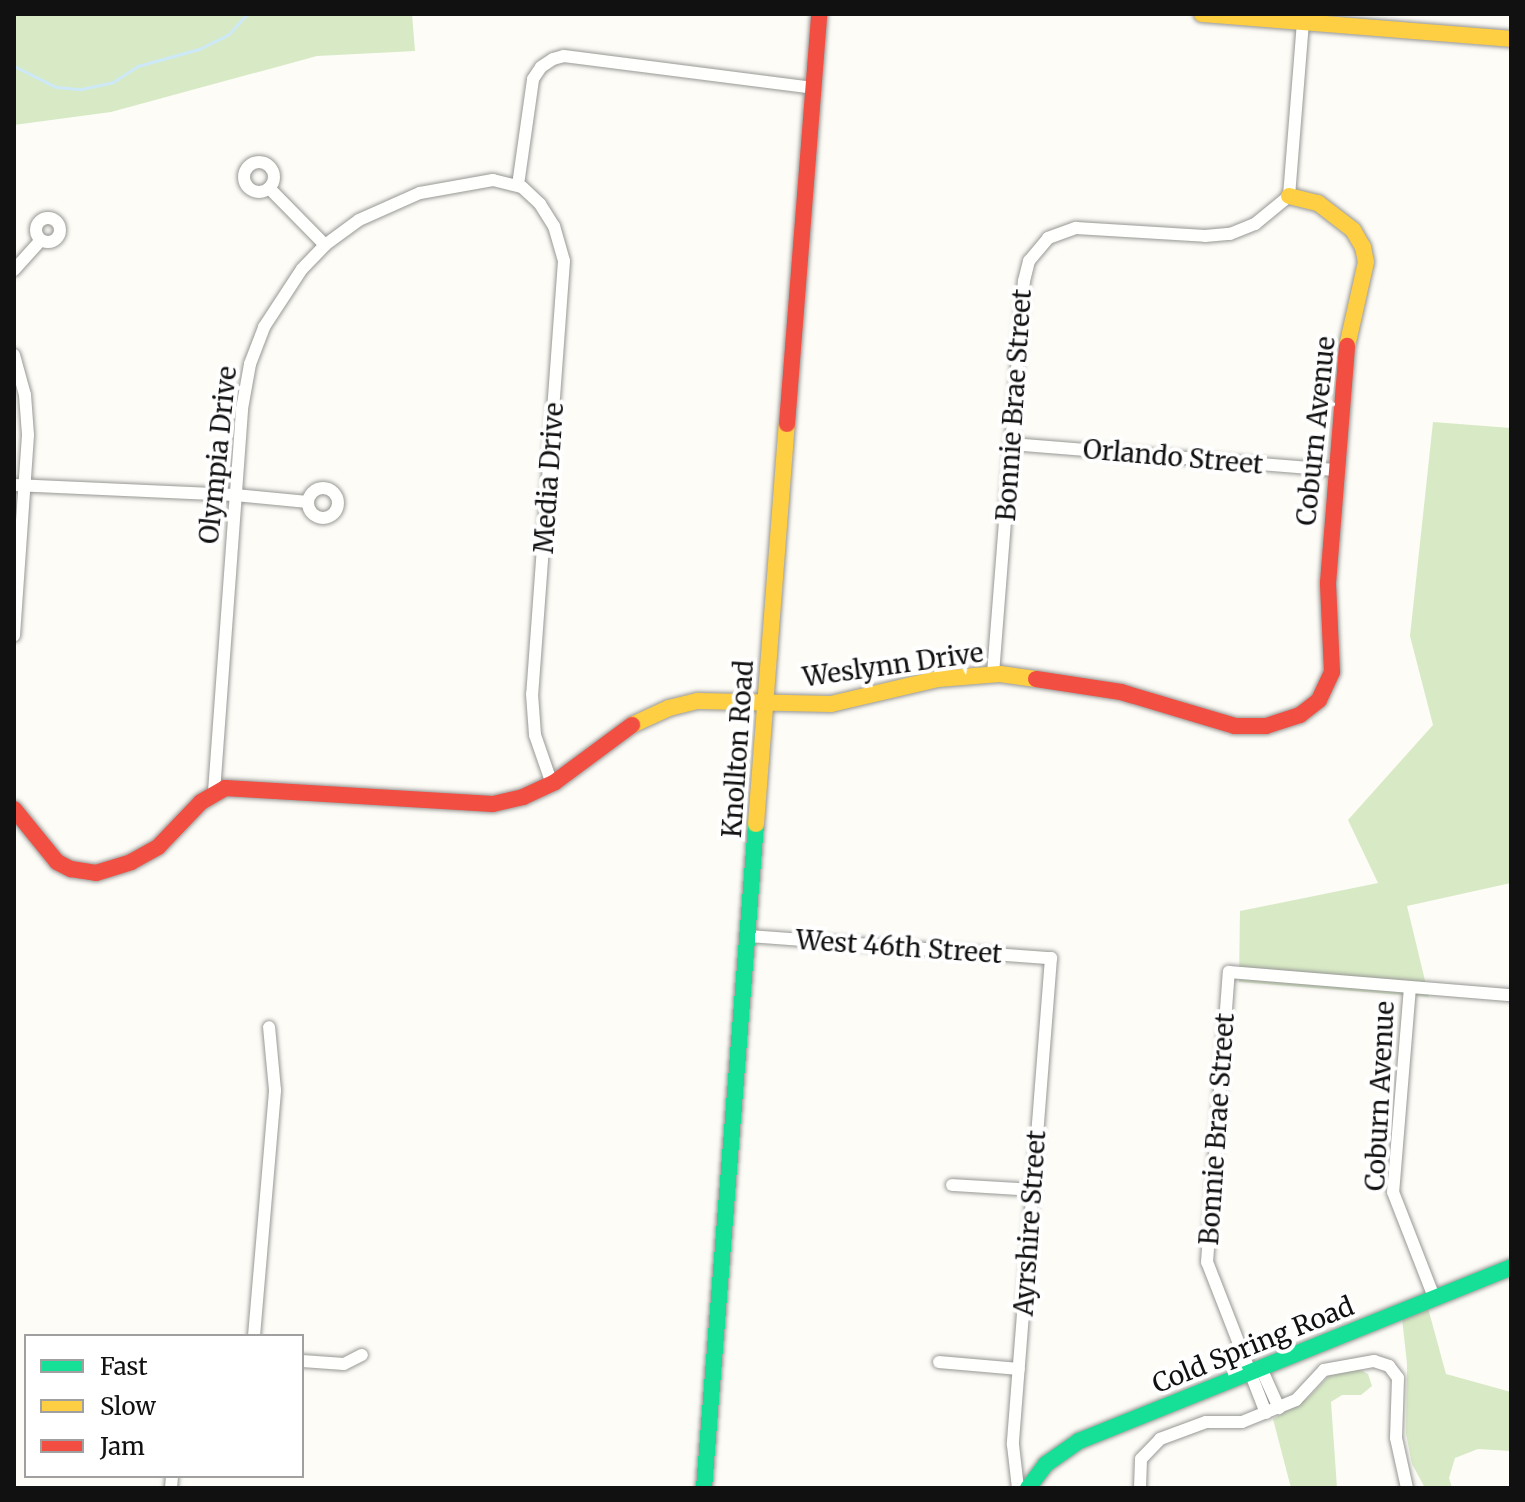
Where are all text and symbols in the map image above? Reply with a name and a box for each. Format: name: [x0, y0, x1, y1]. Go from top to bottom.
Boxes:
street label: Bonnie Brae Street: [990, 288, 1038, 522]
street label: Coburn Avenue: [1291, 335, 1341, 527]
street label: Olympia Drive: [193, 365, 243, 545]
street label: Media Drive: [528, 401, 570, 555]
street label: Orlando Street: [1082, 434, 1264, 480]
street label: Weslynn Drive: [801, 637, 985, 693]
street label: Knollton Road: [716, 659, 760, 839]
street label: West 46th Street: [795, 924, 1003, 970]
street label: Coburn Avenue: [1359, 1000, 1401, 1192]
street label: Bonnie Brae Street: [1193, 1012, 1241, 1246]
street label: Ayrshire Street: [1008, 1129, 1052, 1317]
street label: Cold Spring Road: [1148, 1290, 1358, 1400]
legend: [24, 1334, 304, 1478]
text: Fast: [100, 1351, 148, 1382]
text: Slow: [100, 1391, 156, 1422]
text: Jam: [100, 1431, 145, 1462]

